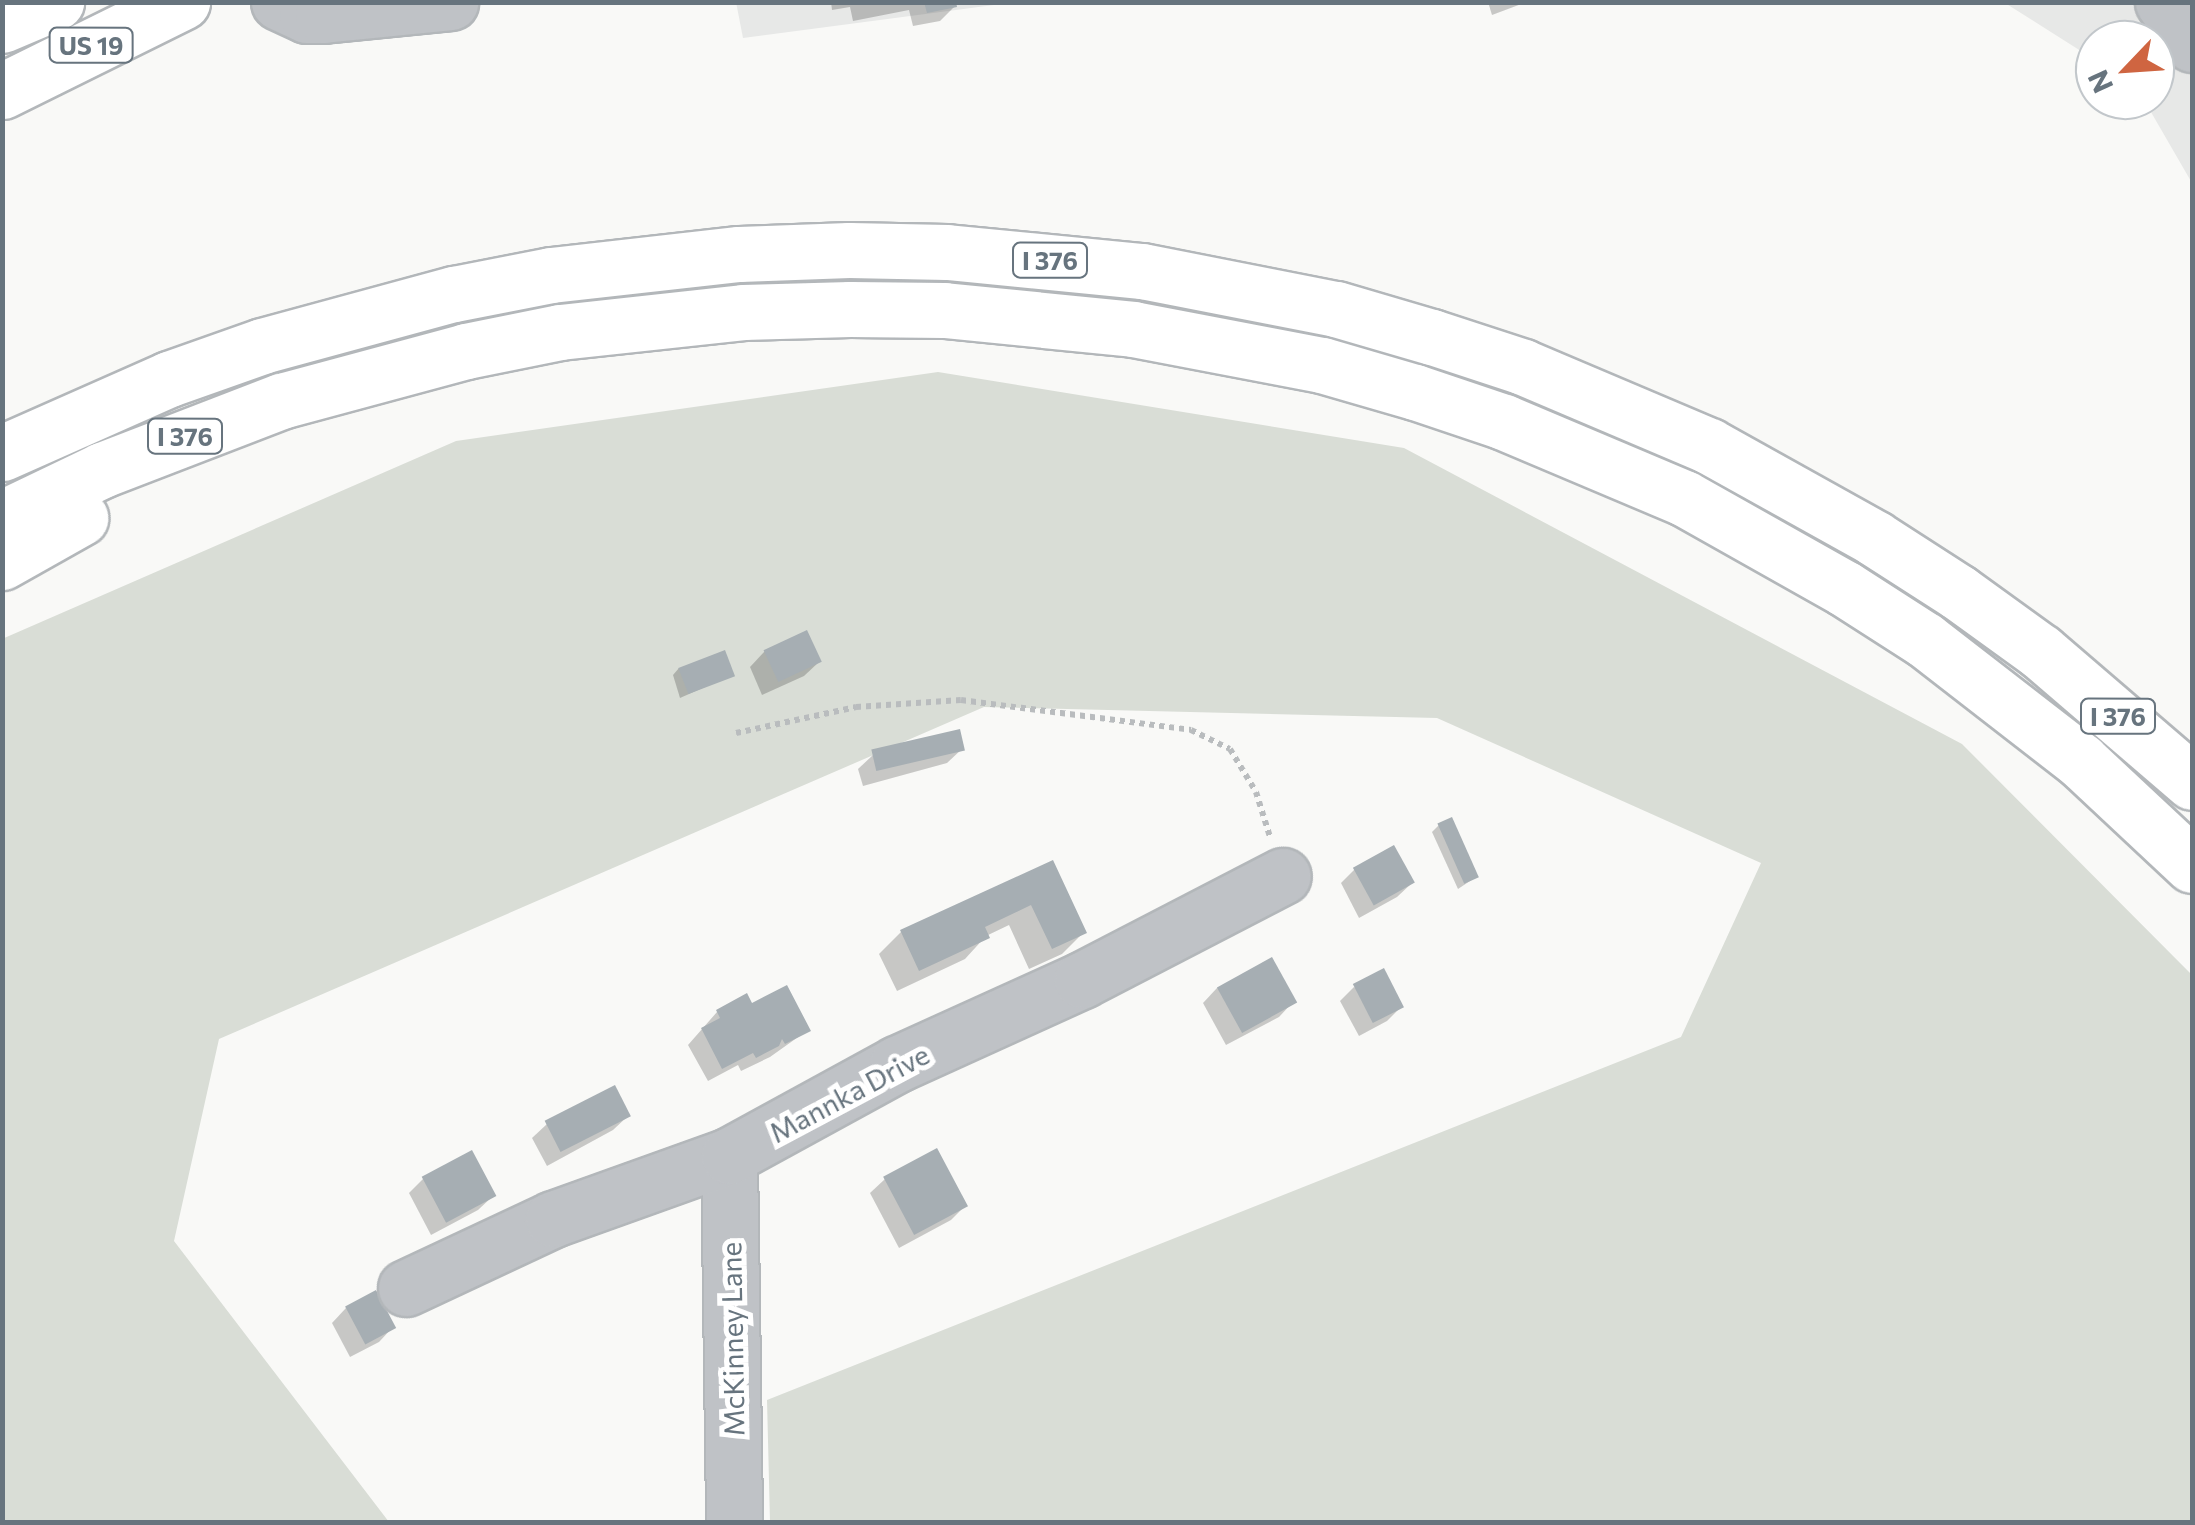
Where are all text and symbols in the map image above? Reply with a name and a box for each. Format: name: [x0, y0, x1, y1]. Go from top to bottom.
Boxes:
north arrow: [2075, 20, 2175, 120]
road number: US 19: [48, 25, 134, 65]
text: N: [2080, 65, 2119, 99]
road number: I 376: [1010, 240, 1090, 280]
road number: I 376: [145, 416, 225, 456]
road number: I 376: [2078, 696, 2158, 736]
street label: Mannka Drive: [763, 1037, 935, 1149]
street label: McKinney Lane: [714, 1242, 750, 1436]

